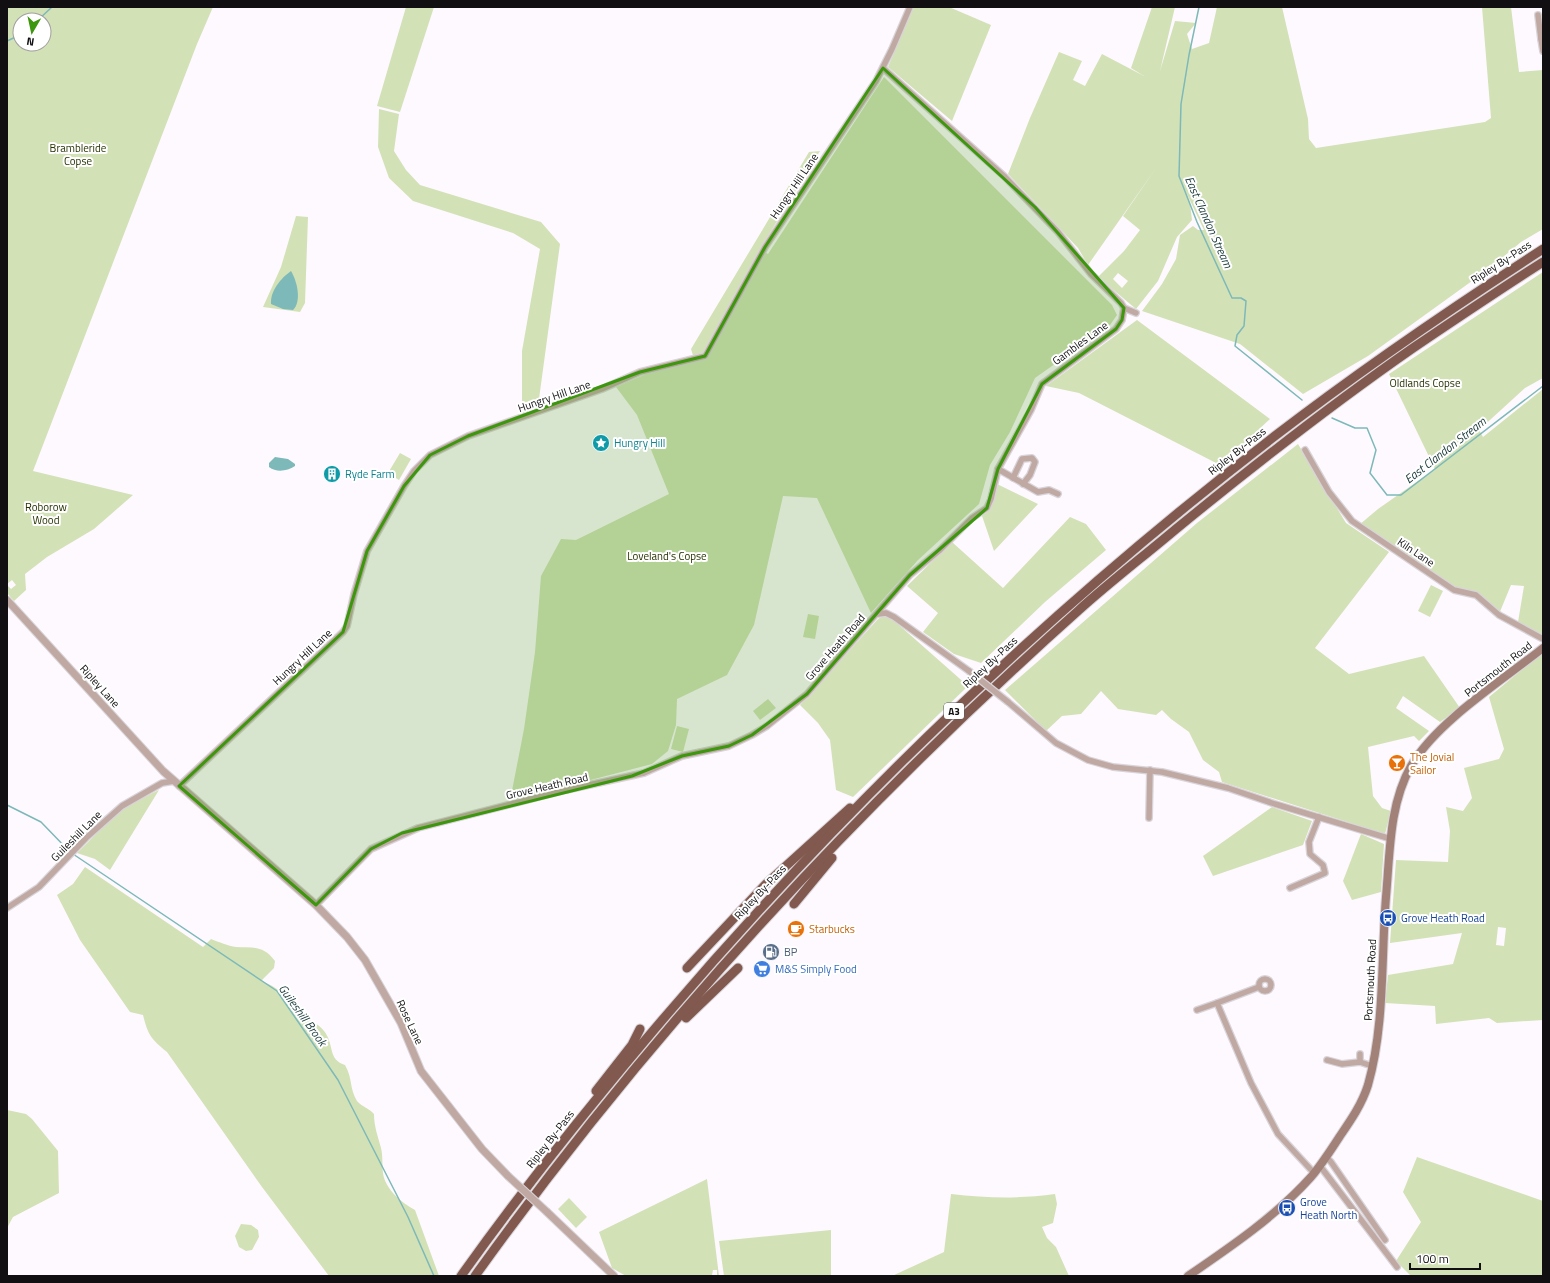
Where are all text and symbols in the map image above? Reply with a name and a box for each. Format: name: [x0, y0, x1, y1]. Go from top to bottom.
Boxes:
north arrow: [12, 12, 52, 52]
text: N: [25, 33, 35, 50]
park label: Brambleride Copse: [50, 140, 107, 169]
street label: Hungry Hill Lane: [766, 150, 822, 222]
water label: East Clandon Stream: [1180, 173, 1238, 272]
street label: Ripley By-Pass: [1467, 236, 1535, 288]
street label: Gambles Lane: [1049, 317, 1111, 369]
park label: Oldlands Copse: [1389, 375, 1461, 391]
street label: Hungry Hill Lane: [515, 376, 593, 416]
water label: East Clandon Stream: [1400, 412, 1490, 488]
street label: Ripley By-Pass: [1205, 423, 1269, 479]
place icon: Hungry Hill: [591, 433, 611, 453]
place label: Hungry Hill: [614, 435, 665, 451]
building icon: Ryde Farm: [322, 464, 342, 484]
place label: Ryde Farm: [345, 466, 395, 482]
park label: Roborow Wood: [25, 499, 68, 528]
street label: Kiln Lane: [1394, 534, 1438, 571]
park label: Loveland's Copse: [627, 548, 707, 564]
street label: Grove Heath Road: [801, 610, 869, 684]
street label: Hungry Hill Lane: [269, 625, 336, 689]
street label: Ripley By-Pass: [959, 632, 1021, 692]
street label: Portsmouth Road: [1461, 637, 1535, 701]
street label: Ripley Lane: [76, 661, 124, 711]
road number: A3: [944, 703, 964, 719]
place label: The Jovial Sailor: [1410, 749, 1454, 778]
bar icon: The Jovial Sailor: [1387, 753, 1407, 773]
street label: Grove Heath Road: [504, 769, 590, 803]
street label: Guileshill Lane: [47, 807, 105, 865]
street label: Ripley By-Pass: [730, 861, 790, 923]
bus stop icon: Grove Heath Road: [1378, 908, 1398, 928]
place label: Grove Heath Road: [1401, 910, 1485, 926]
cafe icon: Starbucks: [786, 919, 806, 939]
place label: Starbucks: [809, 921, 855, 937]
street label: Portsmouth Road: [1360, 939, 1380, 1021]
fuel station icon: BP: [761, 942, 781, 962]
place label: BP: [784, 944, 798, 960]
supermarket icon: M&S Simply Food: [752, 959, 772, 979]
place label: M&S Simply Food: [775, 961, 857, 977]
water label: Guileshill Brook: [274, 980, 333, 1051]
street label: Rose Lane: [393, 997, 428, 1047]
street label: Ripley By-Pass: [522, 1107, 578, 1171]
place label: Grove Heath North: [1300, 1194, 1357, 1223]
bus stop icon: Grove Heath North: [1277, 1198, 1297, 1218]
scale bar: [1410, 1245, 1480, 1271]
text: 100 m: [1416, 1249, 1449, 1268]

